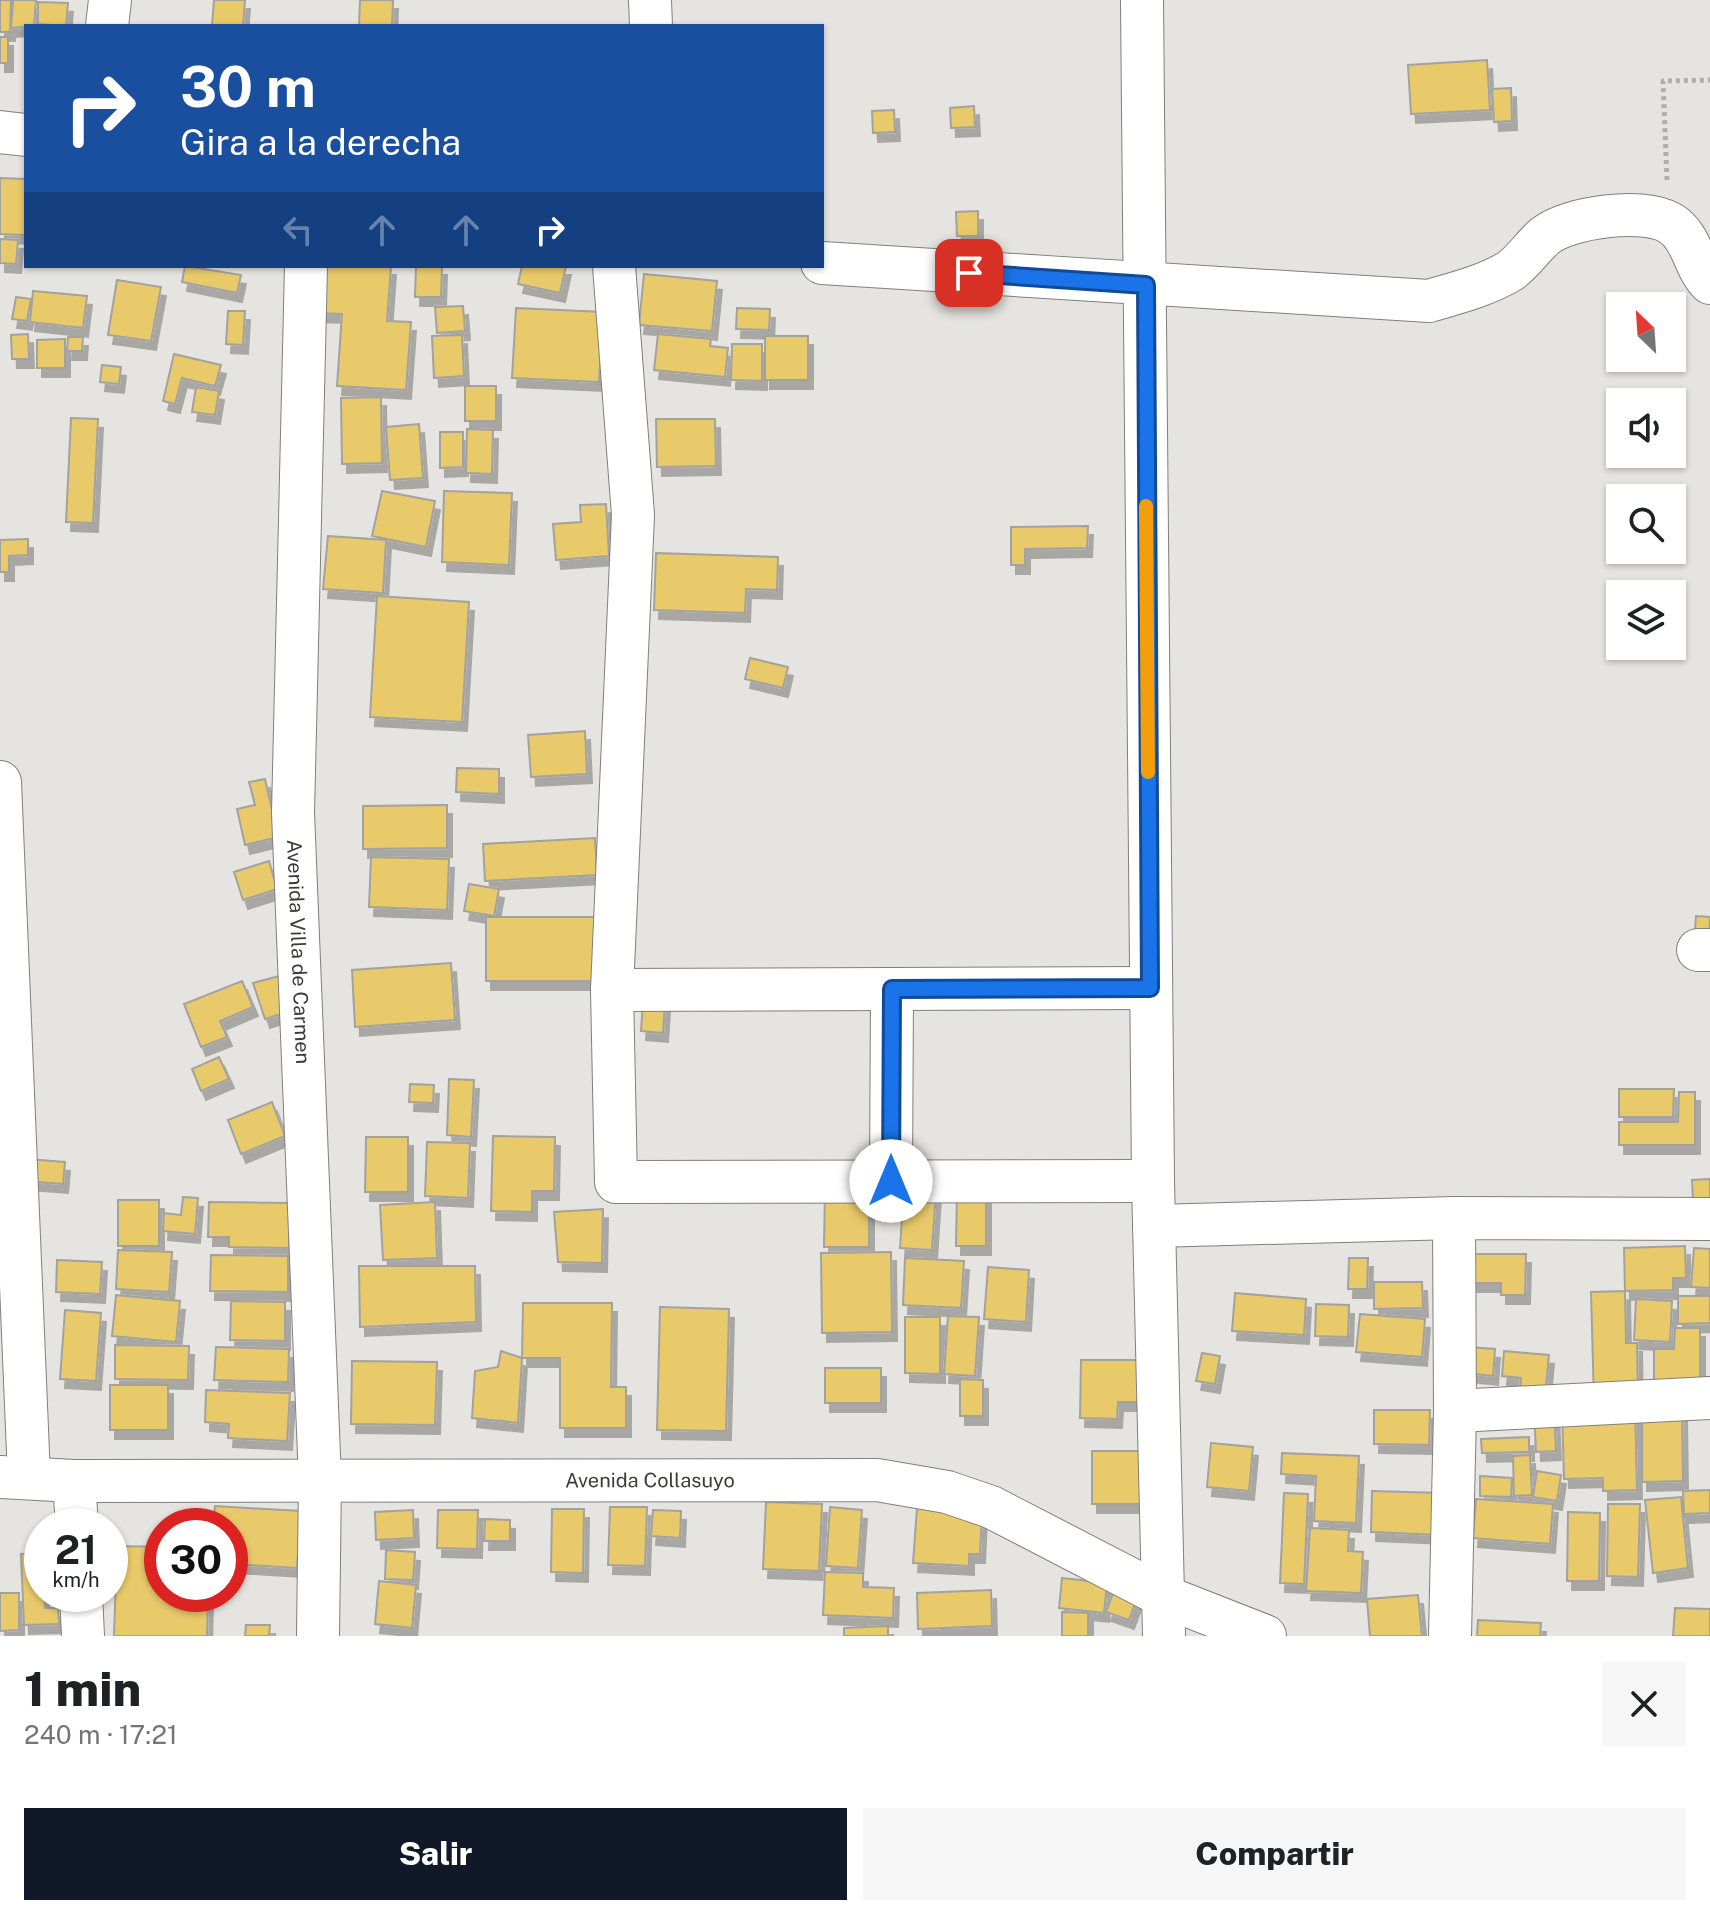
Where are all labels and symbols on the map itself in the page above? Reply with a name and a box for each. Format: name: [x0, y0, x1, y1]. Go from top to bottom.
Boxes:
pin: [935, 239, 1003, 307]
north arrow: [1606, 292, 1686, 372]
street label: Avenida Villa de Carmen: [282, 839, 315, 1065]
position arrow: [849, 1139, 933, 1223]
street label: Avenida Collasuyo: [565, 1468, 735, 1492]
speed limit sign: 30: [144, 1508, 248, 1612]

